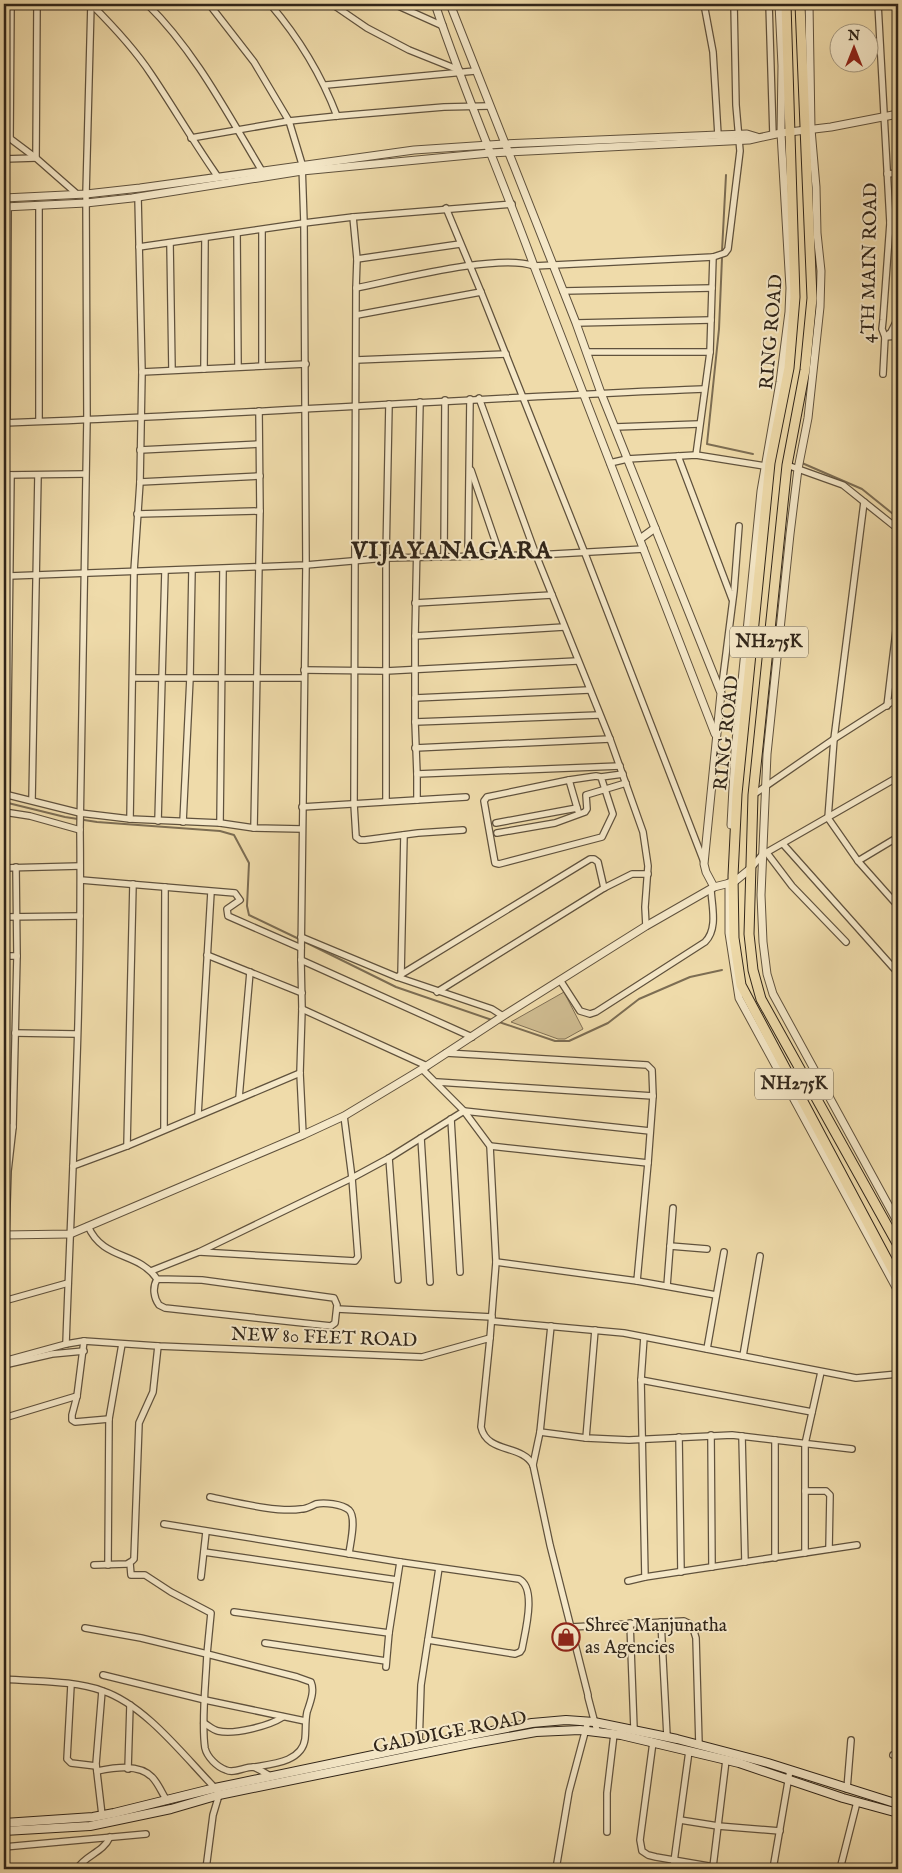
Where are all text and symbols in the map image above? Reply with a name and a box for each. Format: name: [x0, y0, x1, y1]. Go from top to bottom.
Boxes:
north arrow: [830, 22, 880, 72]
text: N: [847, 27, 860, 45]
street label: 4TH MAIN ROAD: [857, 183, 883, 343]
street label: RING ROAD: [755, 273, 789, 391]
district label: VIJAYANAGARA: [351, 536, 553, 567]
road number: NH275K: [730, 626, 808, 658]
street label: RING ROAD: [709, 674, 745, 792]
road number: NH275K: [755, 1068, 833, 1100]
street label: NEW 80 FEET ROAD: [230, 1323, 418, 1353]
place label: Shree Manjunatha as Agencies: [585, 1614, 728, 1660]
shop icon: Shree Manjunatha as Agencies: [551, 1622, 581, 1652]
street label: GADDIGE ROAD: [371, 1706, 529, 1760]

